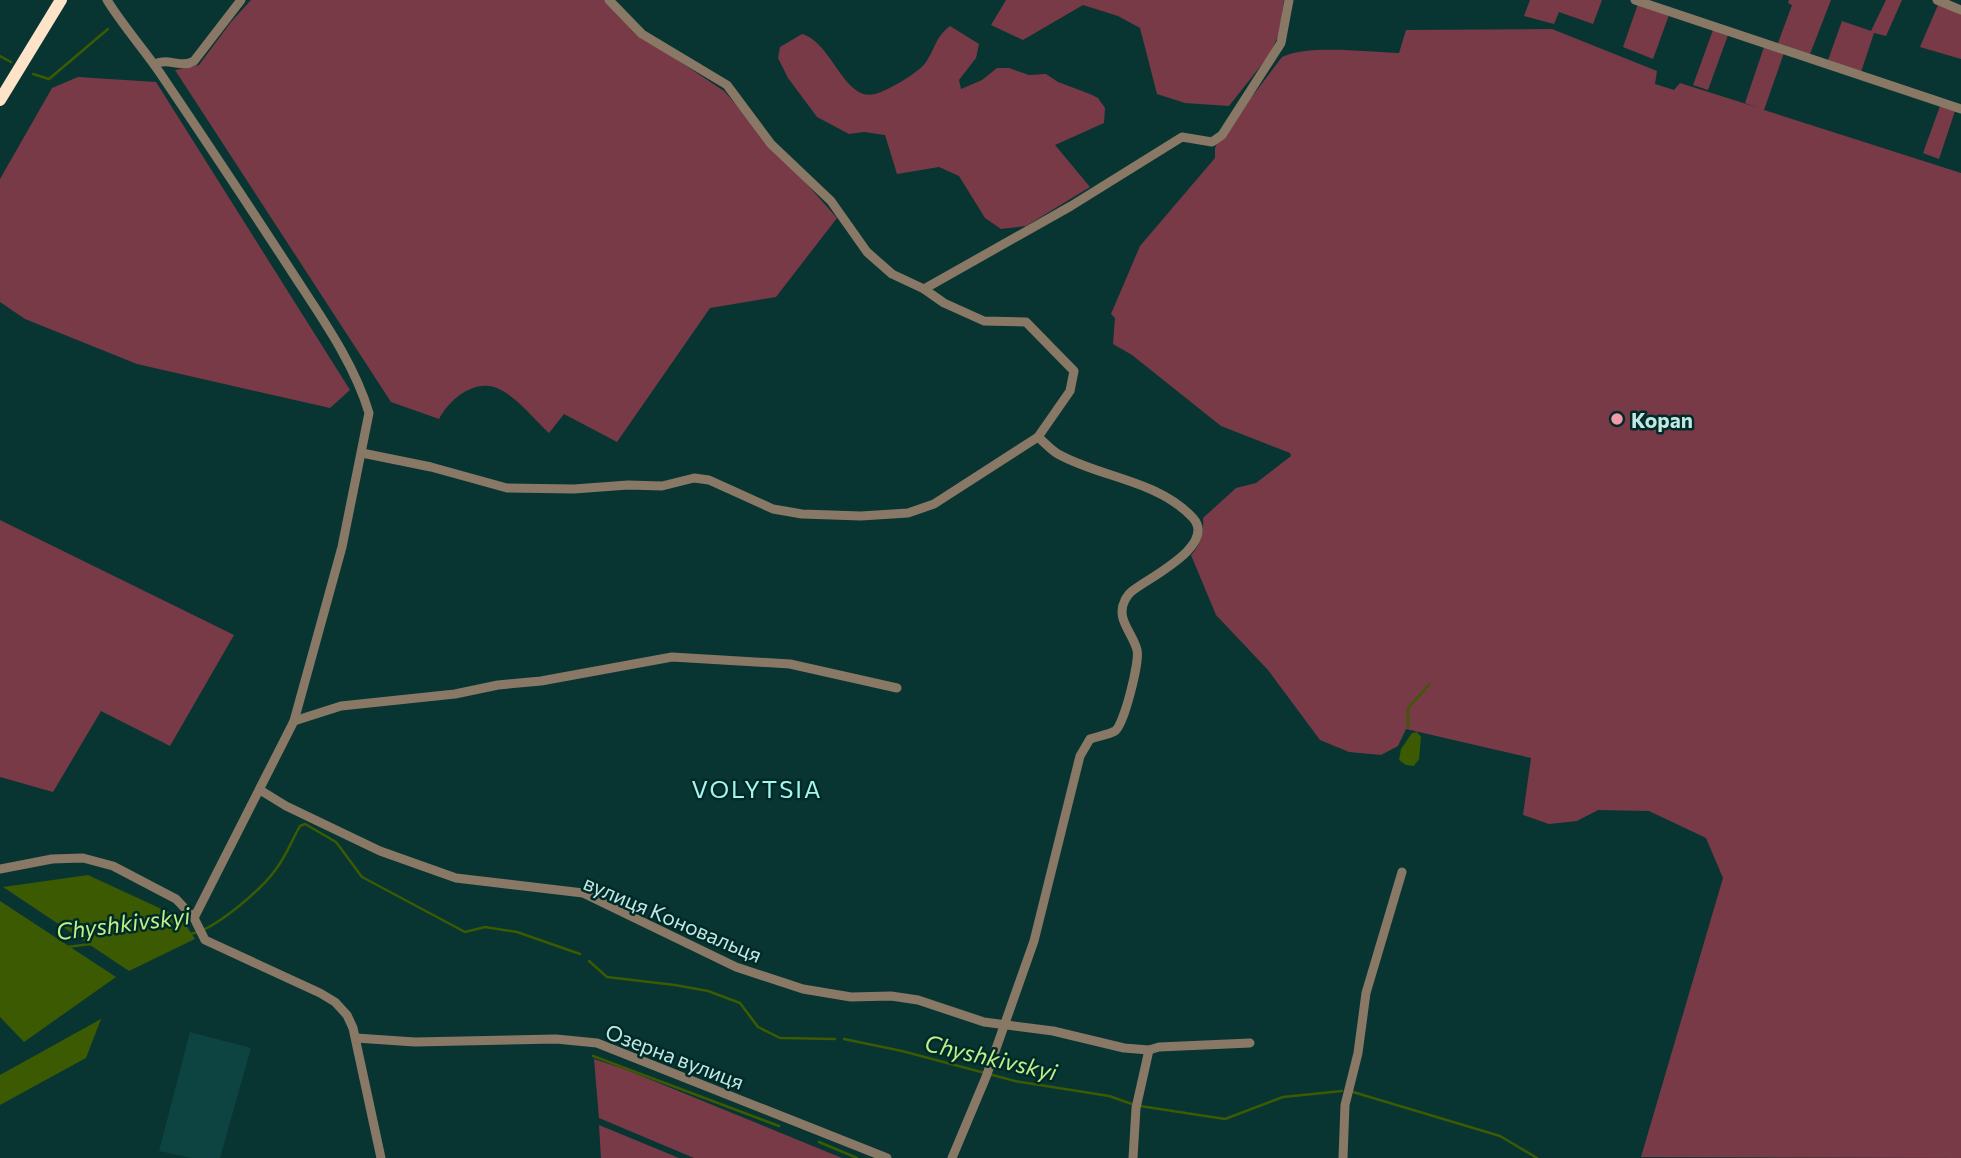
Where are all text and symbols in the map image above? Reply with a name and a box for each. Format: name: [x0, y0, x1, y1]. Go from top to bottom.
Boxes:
place label: Kopan: [1631, 407, 1693, 432]
marker: Kopan: [1609, 411, 1625, 427]
district label: VOLYTSIA: [691, 774, 823, 803]
street label: вулиця Коновальця: [580, 869, 766, 967]
water label: Chyshkivskyi: [54, 901, 193, 945]
street label: Озерна вулиця: [602, 1018, 748, 1094]
water label: Chyshkivskyi: [922, 1028, 1061, 1086]

